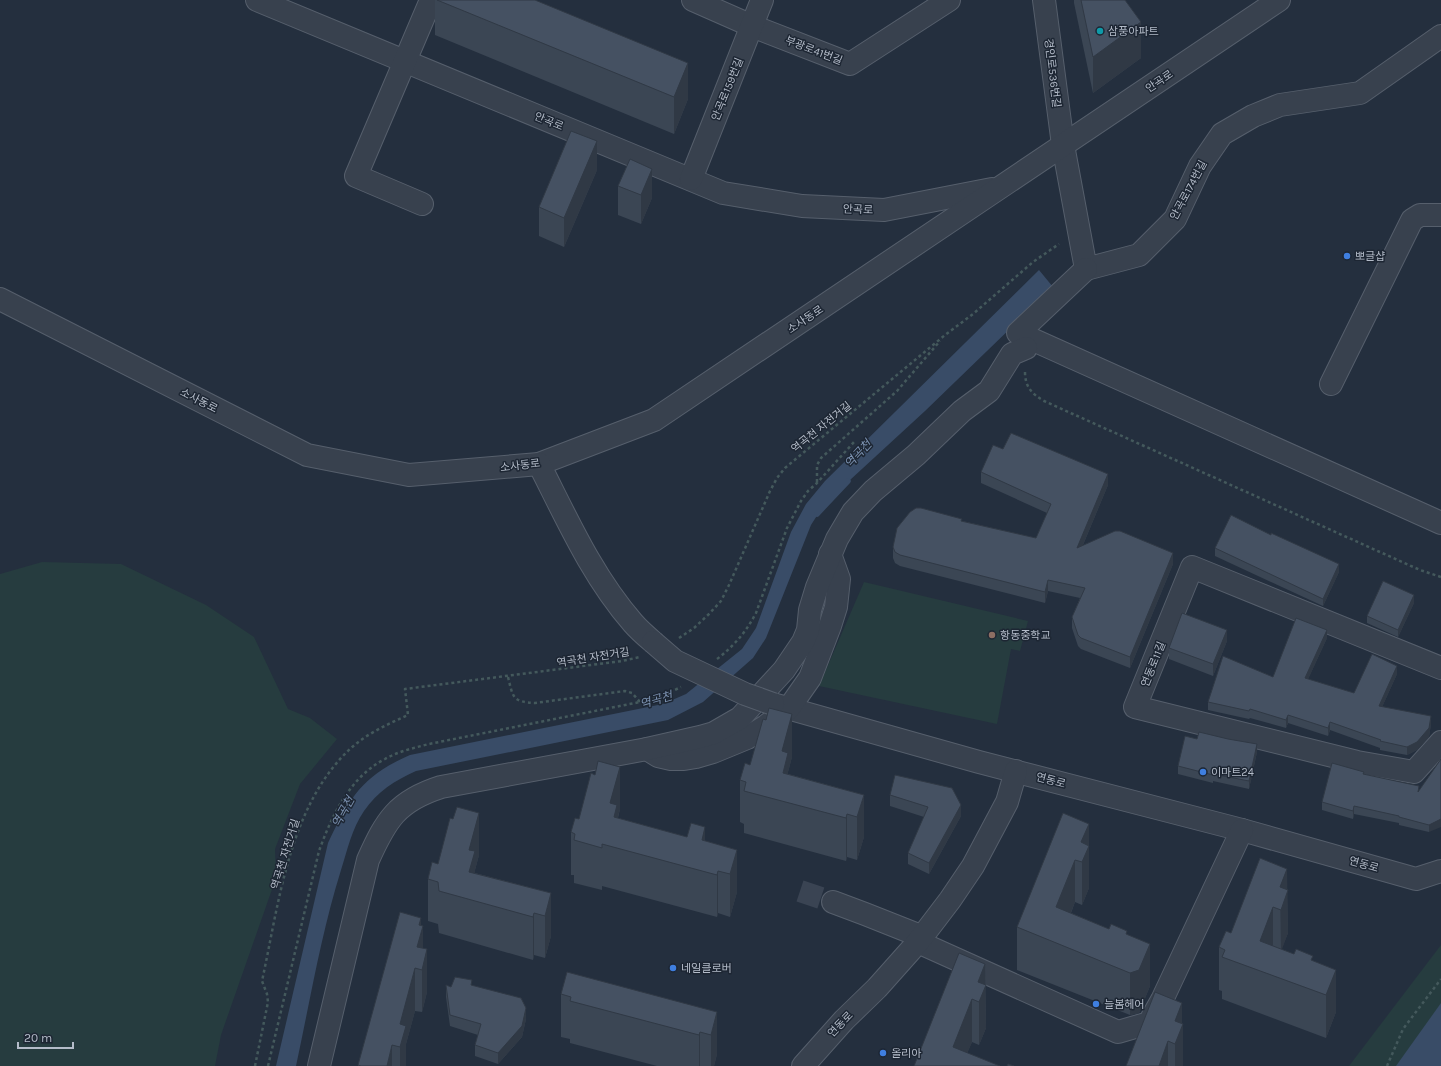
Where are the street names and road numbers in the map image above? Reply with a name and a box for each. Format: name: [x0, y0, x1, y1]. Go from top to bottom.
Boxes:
street label: 부광로41번길: [783, 34, 844, 67]
street label: 경인로536번길: [1042, 38, 1063, 108]
street label: 안곡로159번길: [709, 56, 746, 123]
street label: 안곡로: [1143, 68, 1176, 95]
street label: 안곡로: [532, 110, 565, 133]
street label: 안곡로174번길: [1167, 158, 1210, 222]
street label: 안곡로: [843, 202, 873, 217]
street label: 소사동로: [785, 303, 826, 336]
street label: 소사동로: [178, 385, 220, 415]
street label: 역곡천 자전거길: [789, 399, 854, 456]
street label: 소사동로: [499, 457, 541, 474]
street label: 연동로11길: [1138, 640, 1168, 689]
street label: 역곡천 자전거길: [556, 645, 630, 670]
street label: 연동로: [1035, 770, 1067, 791]
street label: 역곡천 자전거길: [269, 817, 302, 891]
street label: 연동로: [1347, 854, 1380, 875]
street label: 연동로: [825, 1009, 856, 1040]

